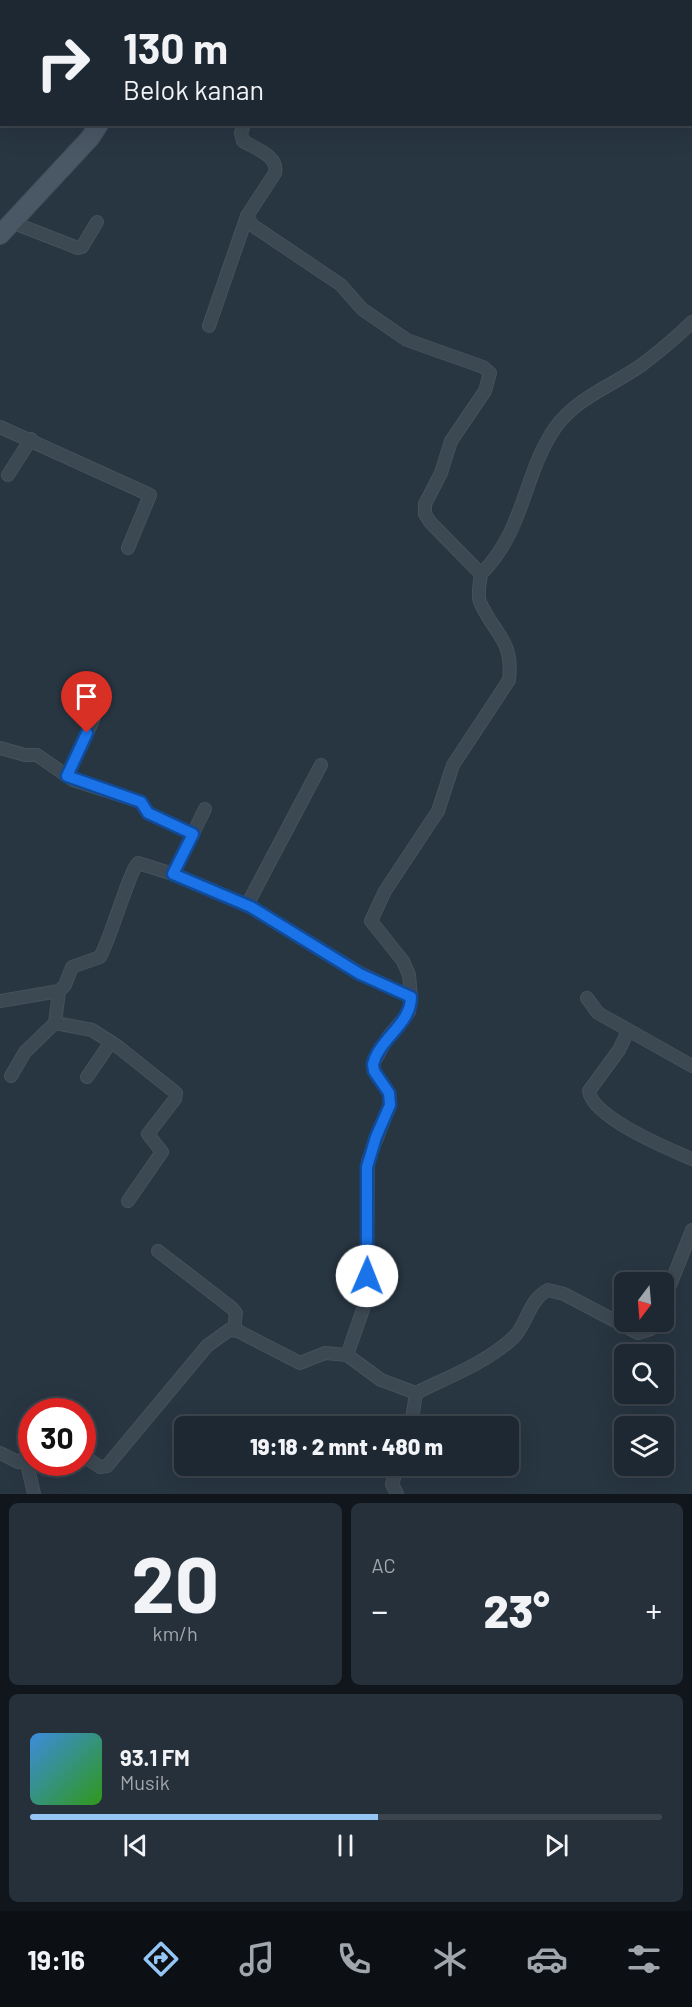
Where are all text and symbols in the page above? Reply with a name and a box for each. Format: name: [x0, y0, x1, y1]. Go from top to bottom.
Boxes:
text: 130 m: [123, 22, 228, 72]
icon: right: [24, 24, 102, 102]
text: Belok kanan: [123, 73, 264, 105]
pin: [61, 671, 112, 733]
icon: arrive: [70, 680, 103, 713]
position arrow: [335, 1244, 399, 1308]
north arrow: [614, 1272, 674, 1332]
map controls: [614, 1272, 674, 1476]
button: search: [614, 1344, 674, 1404]
speed limit sign: 30: [18, 1398, 96, 1476]
button: layers: [614, 1416, 674, 1476]
text: 19:18 · 2 mnt · 480 m: [250, 1433, 443, 1459]
text: 20: [131, 1535, 219, 1629]
text: AC: [372, 1553, 396, 1577]
text: 23°: [484, 1583, 550, 1637]
text: −: [372, 1590, 388, 1630]
text: +: [645, 1590, 662, 1630]
text: km/h: [153, 1621, 198, 1645]
text: 93.1 FM: [120, 1744, 190, 1770]
text: Musik: [120, 1770, 170, 1794]
icon: previous: [119, 1829, 152, 1862]
icon: pause: [329, 1829, 362, 1862]
icon: next: [540, 1829, 573, 1862]
icon: directions: [140, 1938, 182, 1980]
icon: music: [236, 1938, 278, 1980]
icon: phone: [333, 1938, 375, 1980]
icon: climate: [429, 1938, 471, 1980]
icon: car: [526, 1938, 568, 1980]
icon: filters: [623, 1938, 665, 1980]
text: 19:16: [27, 1943, 85, 1975]

